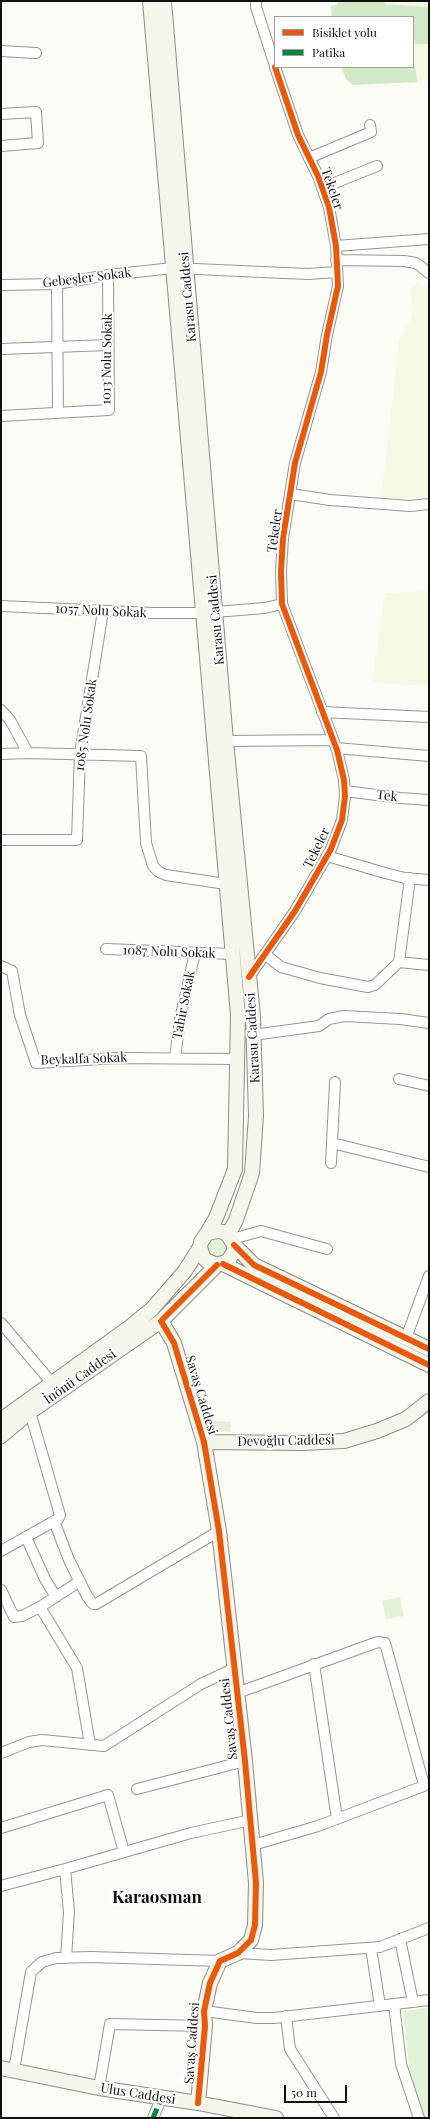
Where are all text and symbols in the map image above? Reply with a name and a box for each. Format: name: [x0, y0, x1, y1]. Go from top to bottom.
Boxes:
legend: [274, 16, 414, 68]
text: Bisiklet yolu: [312, 24, 377, 40]
text: Patika: [312, 44, 345, 60]
street label: Tekeler: [318, 166, 346, 212]
street label: Karasu Caddesi: [176, 251, 200, 343]
street label: Gebeşler Sokak: [42, 265, 132, 291]
street label: 1013 Nolu Sokak: [98, 313, 116, 405]
street label: Tekeler: [264, 508, 286, 554]
street label: Karasu Caddesi: [204, 574, 228, 666]
street label: 1057 Nolu Sokak: [55, 601, 147, 621]
street label: 1085 Nolu Sokak: [72, 678, 100, 772]
street label: Tek: [376, 787, 398, 805]
street label: Tekeler: [300, 825, 334, 871]
street label: 1087 Nolu Sokak: [122, 943, 216, 961]
street label: Tahir Sokak: [170, 969, 198, 1041]
street label: Karasu Caddesi: [243, 992, 263, 1084]
street label: Beykalfa Sokak: [40, 1050, 128, 1068]
street label: İnönü Caddesi: [41, 1346, 119, 1408]
street label: Savaş Caddesi: [182, 1354, 220, 1436]
street label: Devoğlu Caddesi: [237, 1432, 335, 1450]
street label: Savaş Caddesi: [217, 1677, 241, 1761]
district label: Karaosman: [112, 1888, 202, 1908]
street label: Savaş Caddesi: [181, 2002, 203, 2084]
scale bar: [286, 2077, 349, 2103]
street label: Ulus Caddesi: [99, 2080, 177, 2108]
text: 50 m: [291, 2084, 317, 2100]

